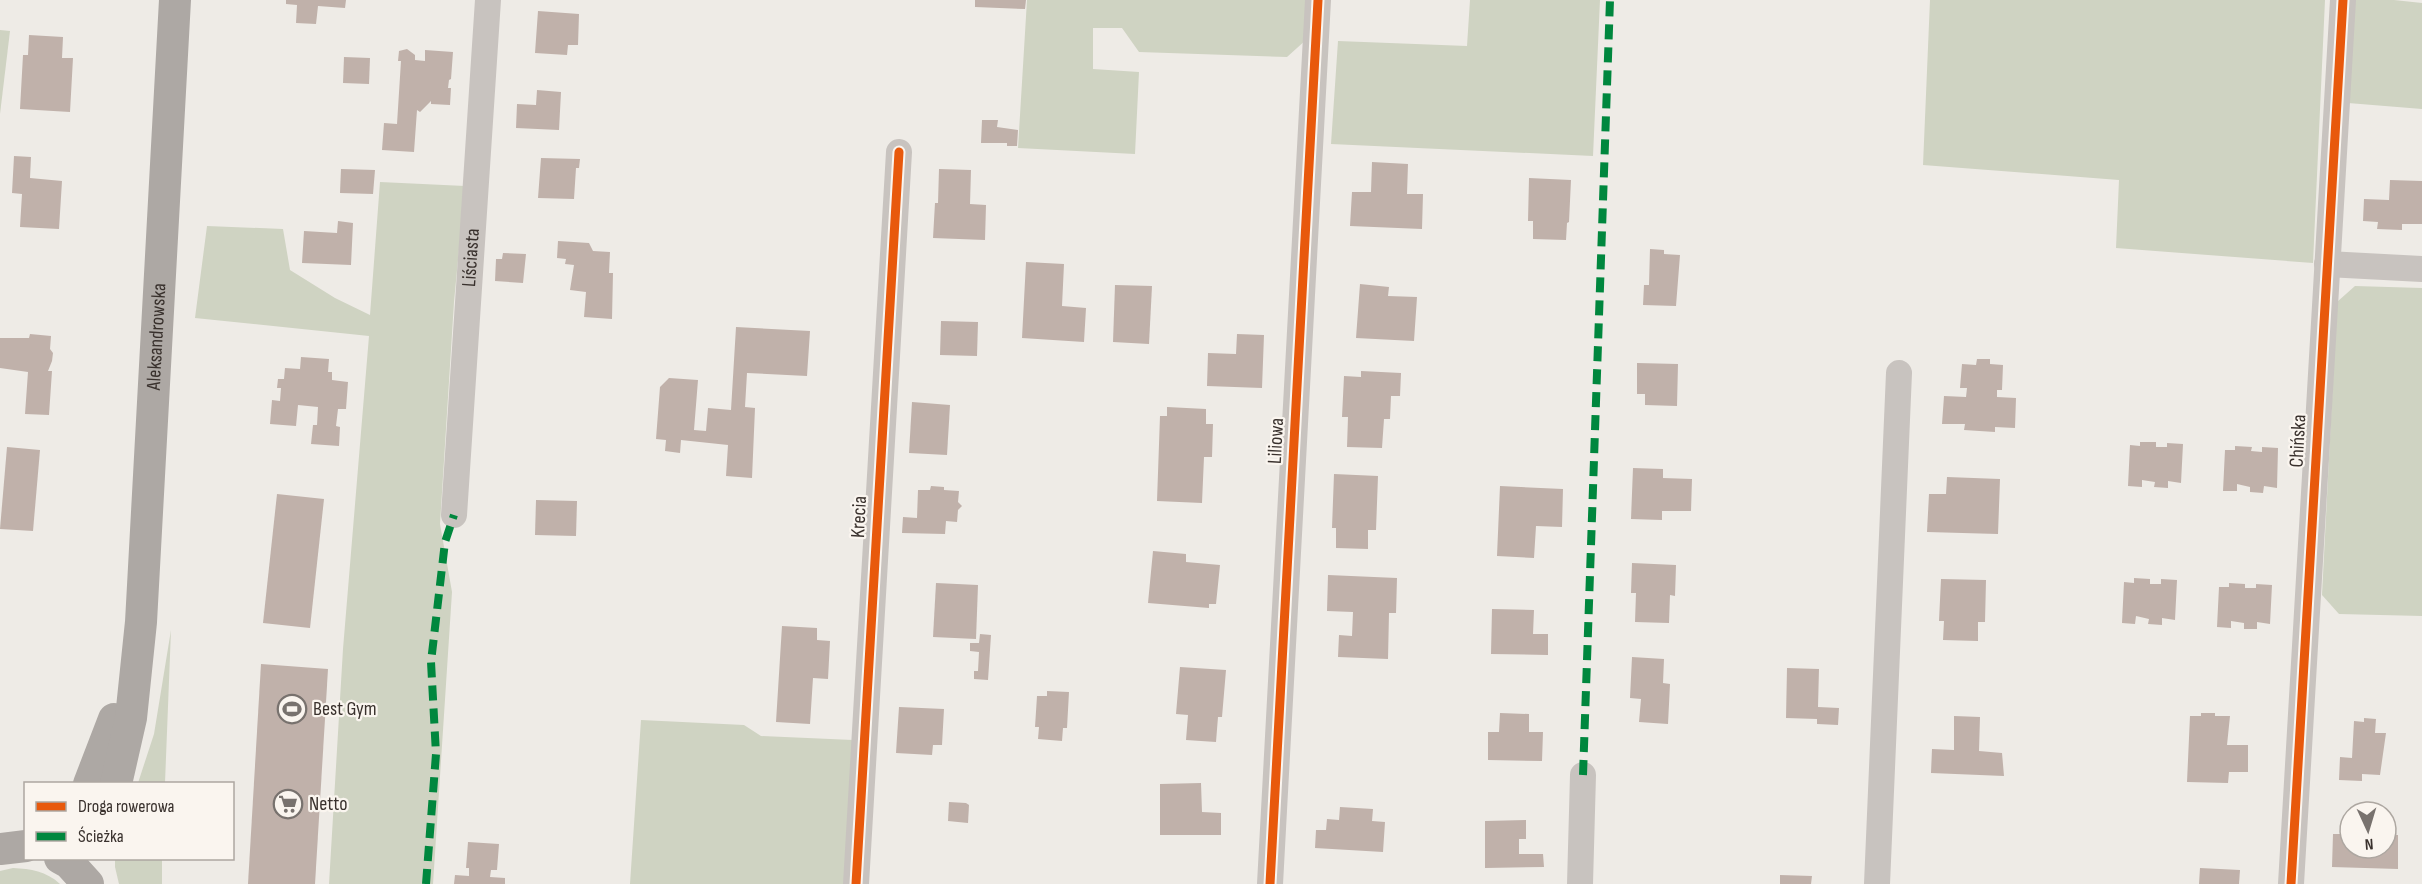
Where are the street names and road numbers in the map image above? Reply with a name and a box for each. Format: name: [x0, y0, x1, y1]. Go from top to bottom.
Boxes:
street label: Liściasta: [457, 228, 485, 288]
street label: Aleksandrowska: [142, 282, 172, 392]
street label: Chińska: [2285, 414, 2311, 468]
street label: Liliowa: [1263, 417, 1289, 465]
street label: Krecia: [846, 495, 872, 539]

